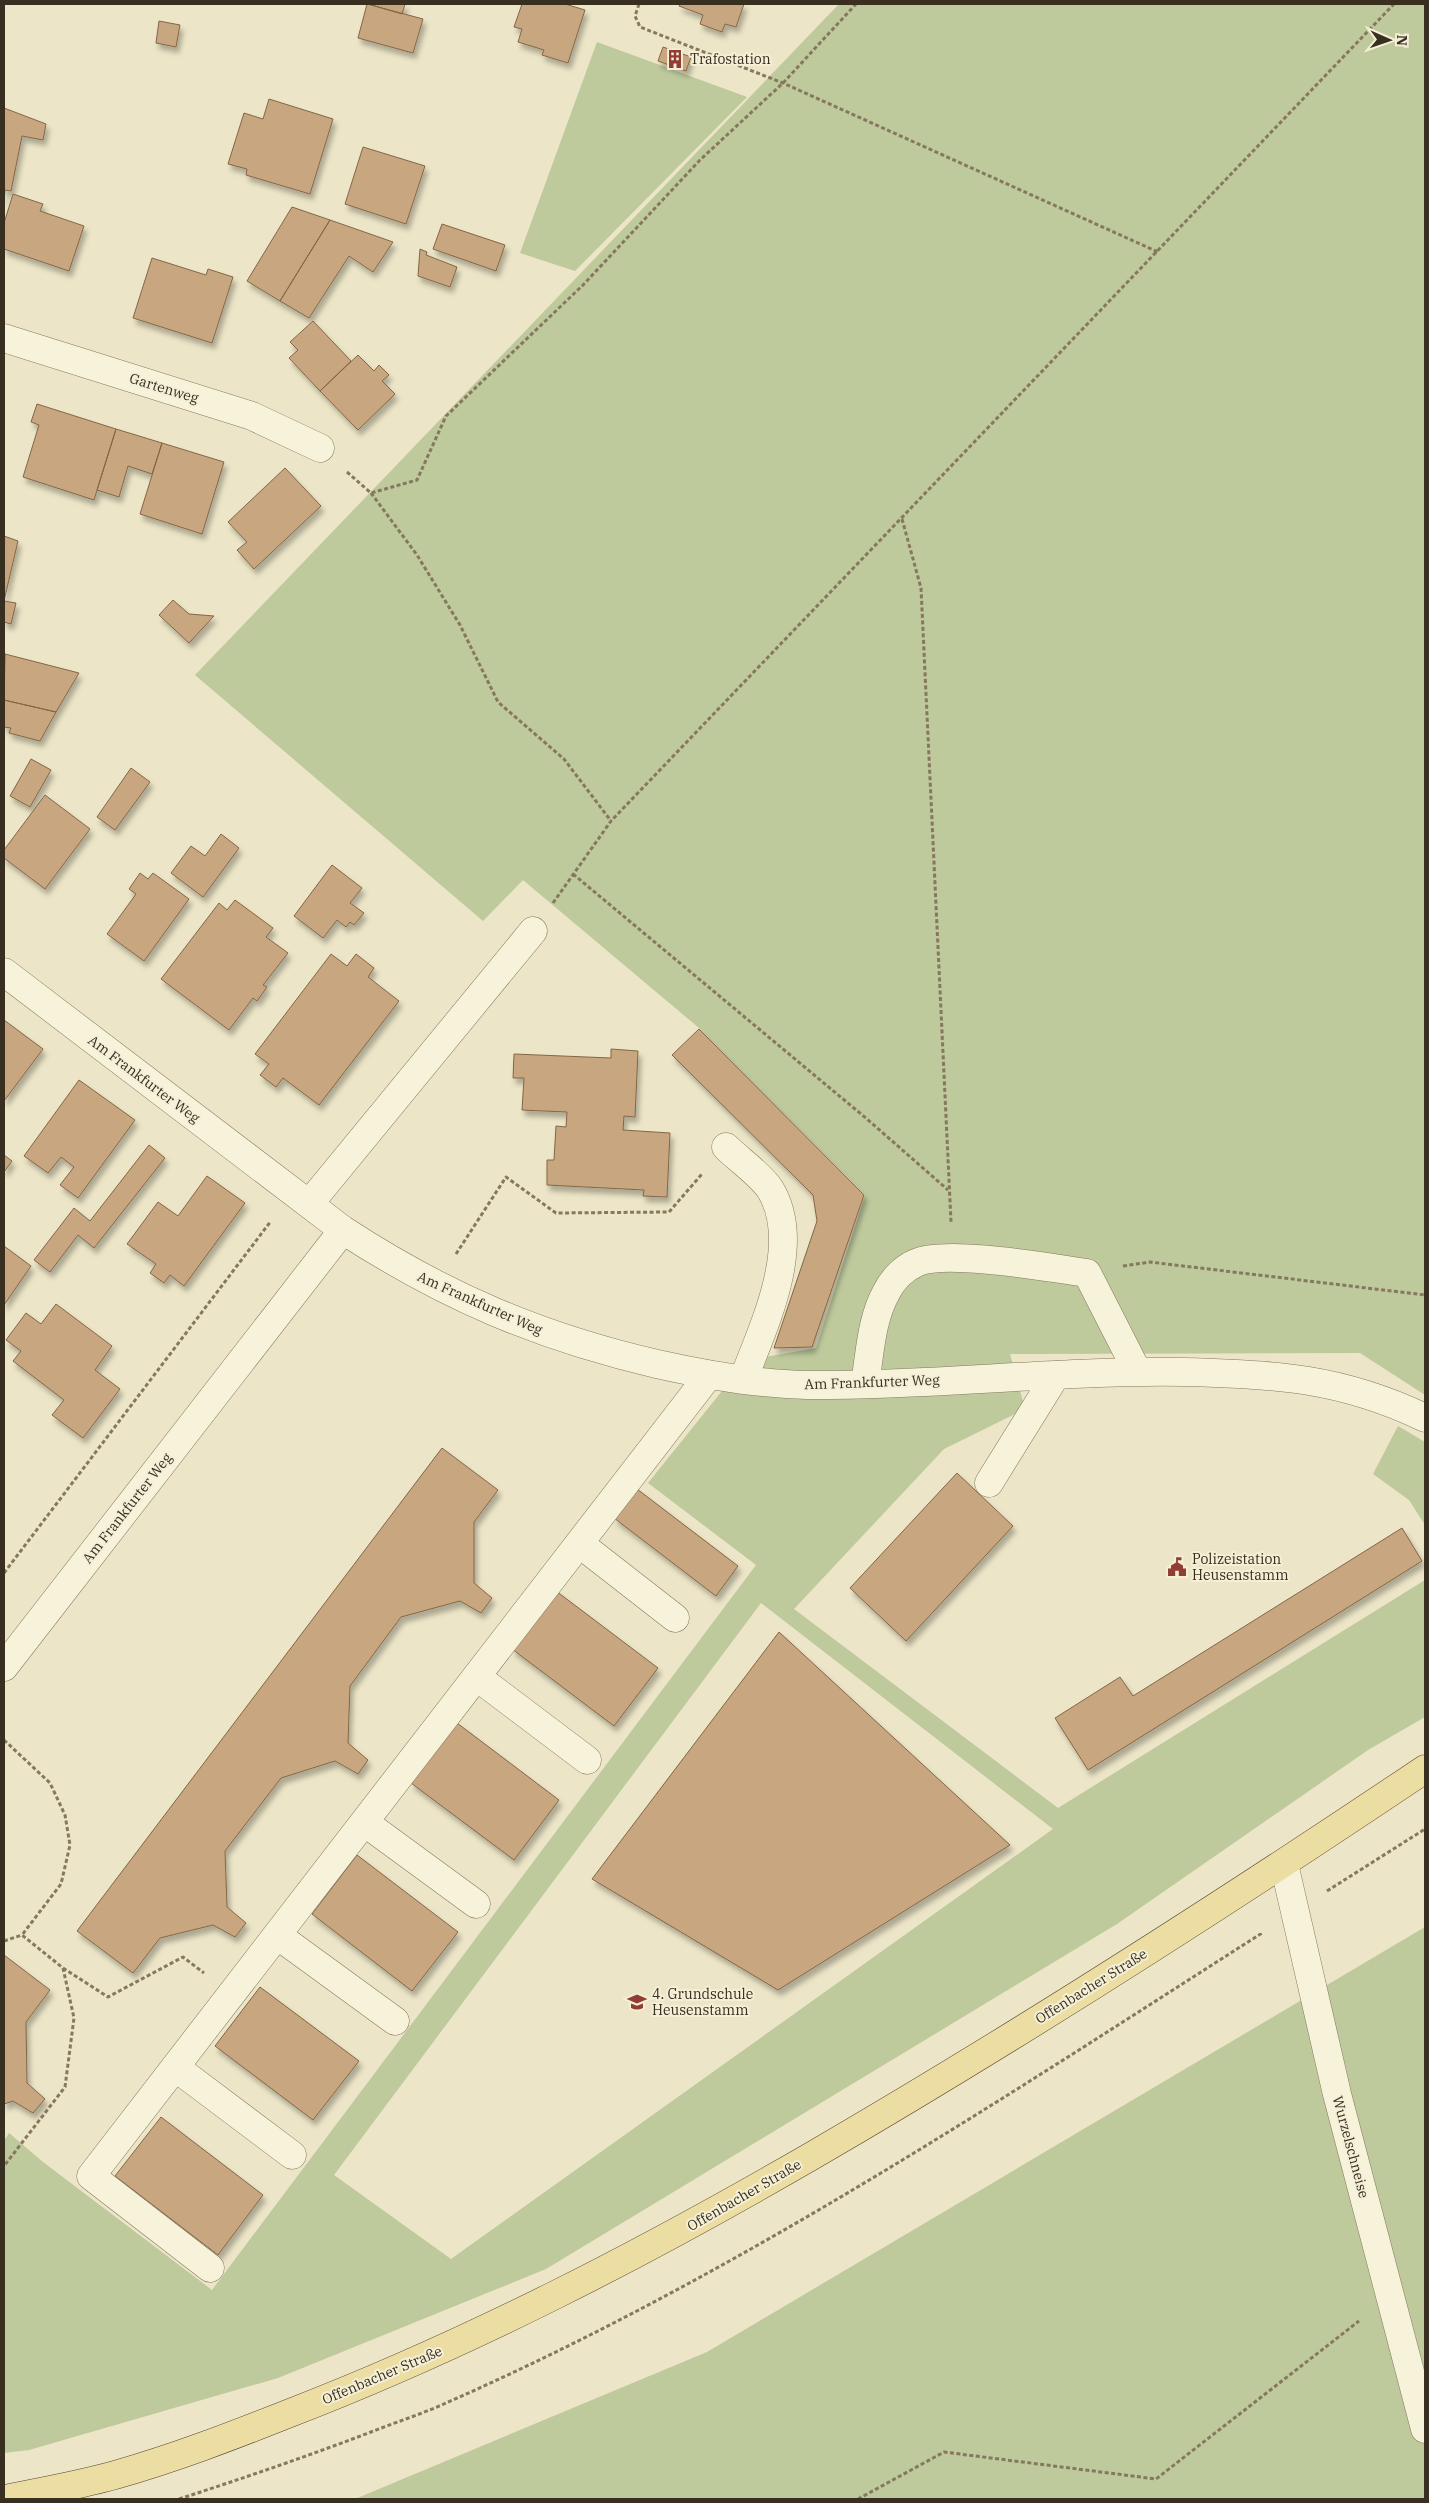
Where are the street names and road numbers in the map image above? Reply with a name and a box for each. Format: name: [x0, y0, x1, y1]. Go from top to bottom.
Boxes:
street label: Gartenweg: [127, 369, 201, 407]
street label: Am Frankfurter Weg: [85, 1031, 204, 1127]
street label: Am Frankfurter Weg: [415, 1267, 546, 1339]
street label: Am Frankfurter Weg: [804, 1371, 940, 1393]
street label: Am Frankfurter Weg: [78, 1449, 176, 1567]
street label: Offenbacher Straße: [1032, 1944, 1150, 2028]
street label: Wurzelschneise: [1329, 2094, 1373, 2200]
street label: Offenbacher Straße: [684, 2155, 804, 2235]
street label: Offenbacher Straße: [319, 2342, 445, 2408]

